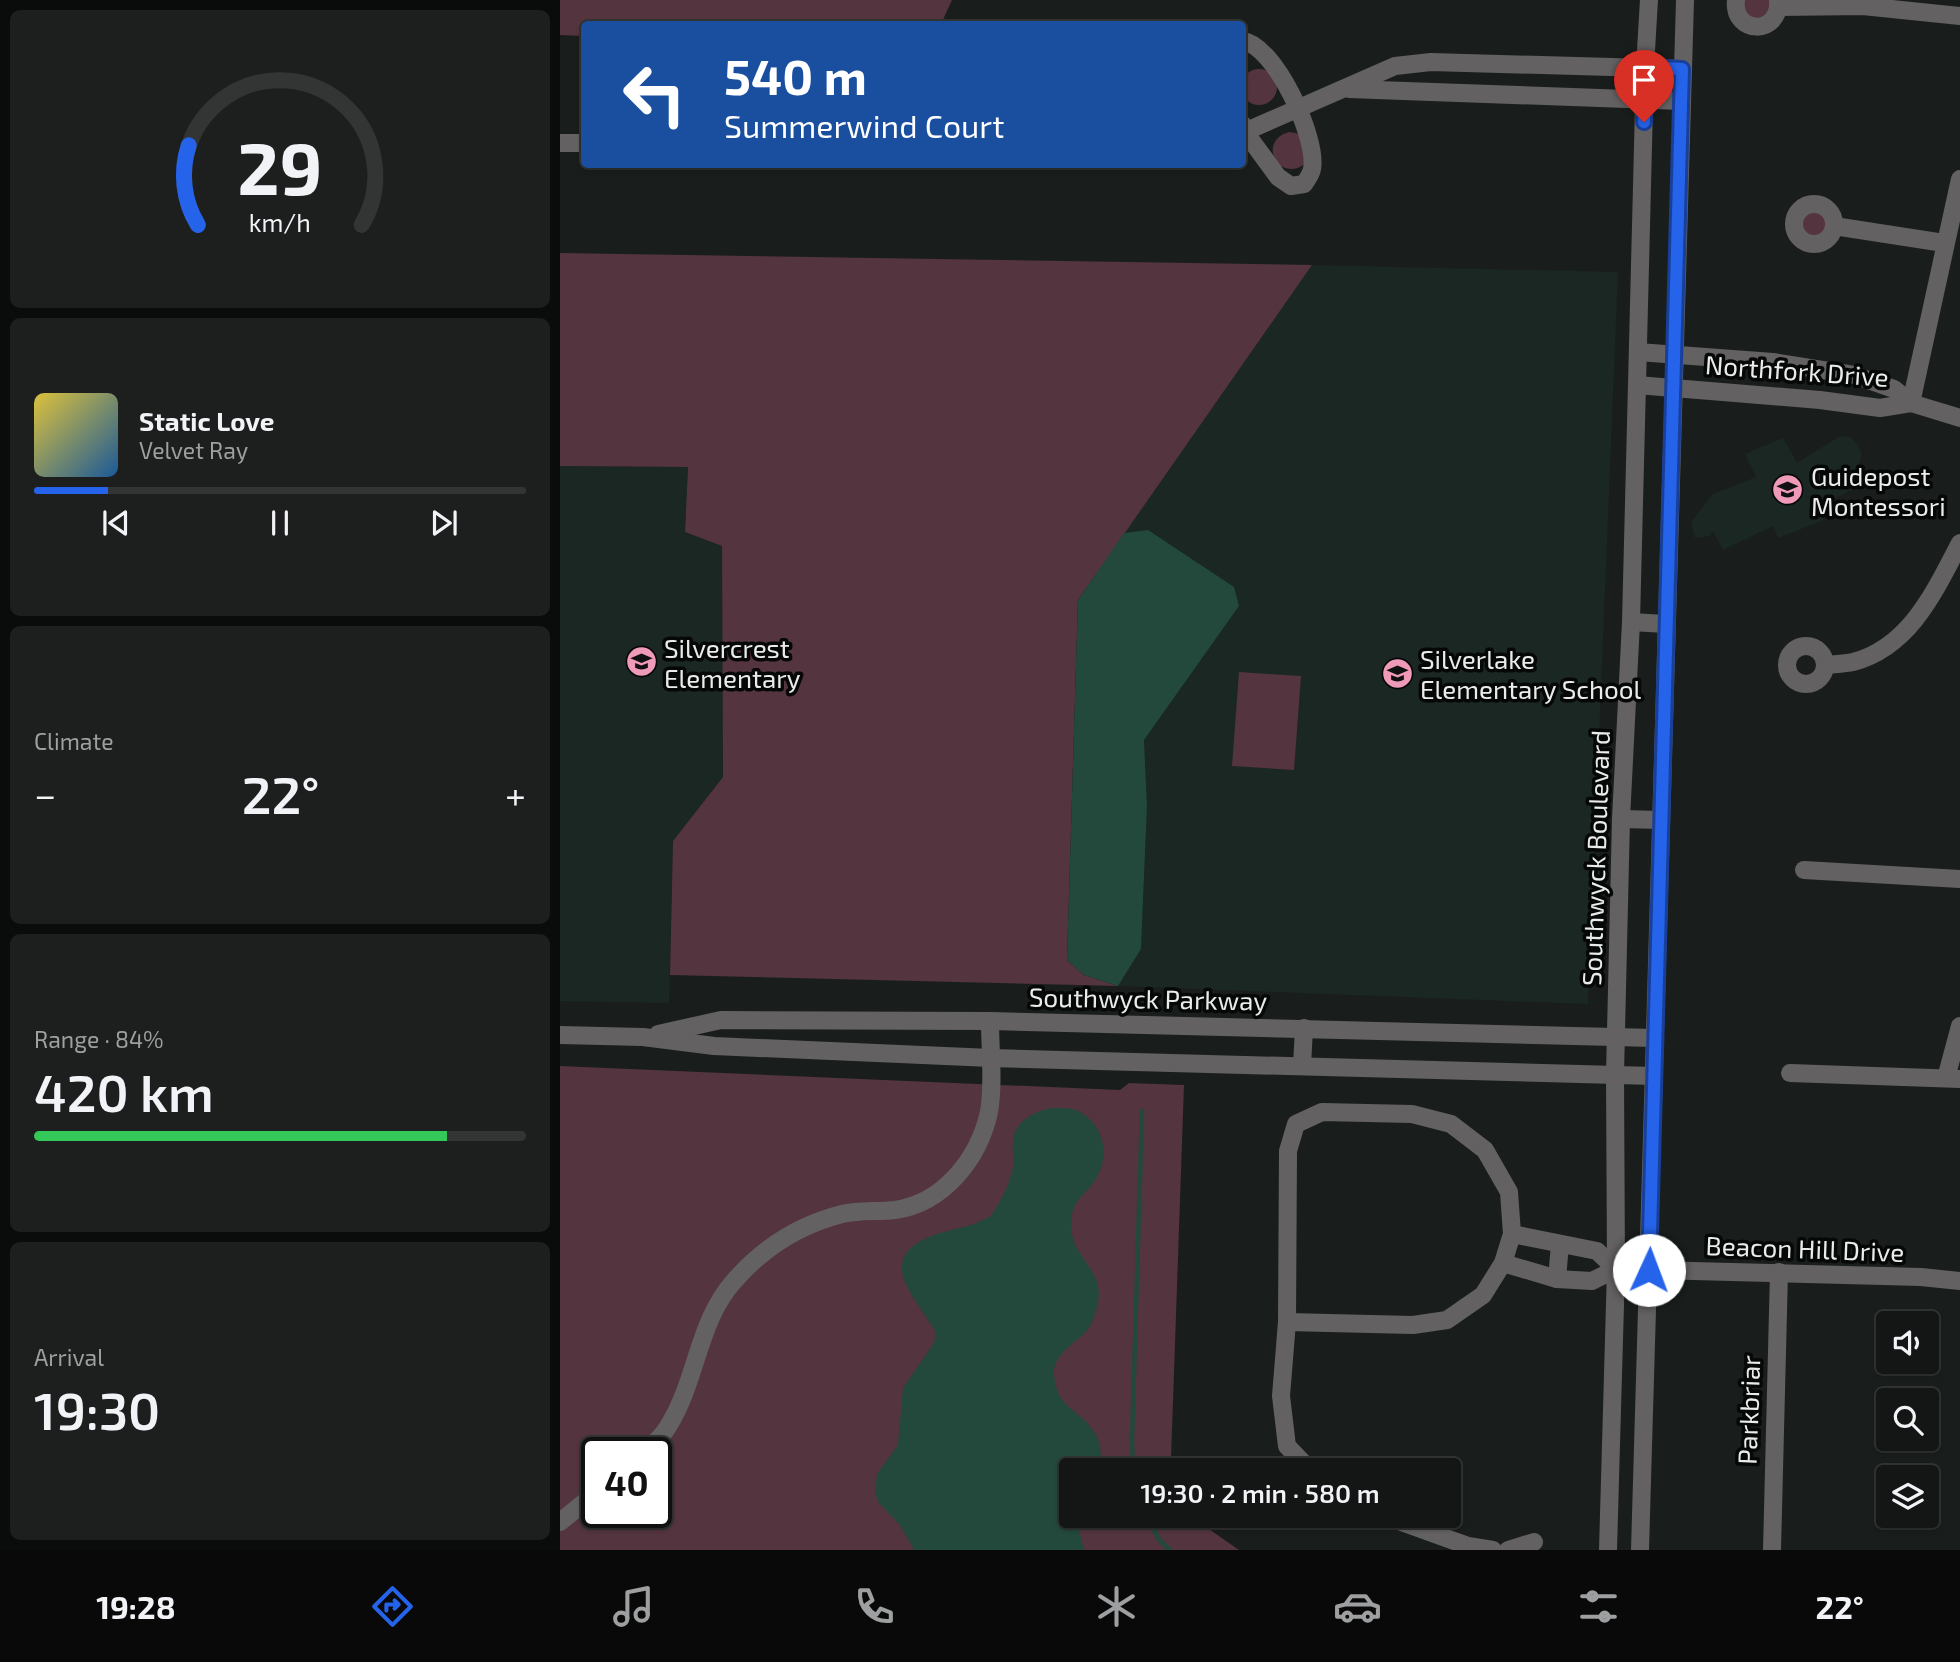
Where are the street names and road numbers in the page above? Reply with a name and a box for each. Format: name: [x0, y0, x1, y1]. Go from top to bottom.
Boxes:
street label: Northfork Drive: [1704, 348, 1890, 392]
street label: Southwyck Boulevard: [1575, 730, 1615, 986]
street label: Southwyck Parkway: [1029, 980, 1268, 1016]
street label: Beacon Hill Drive: [1705, 1229, 1905, 1267]
street label: Parkbriar: [1731, 1355, 1765, 1465]

